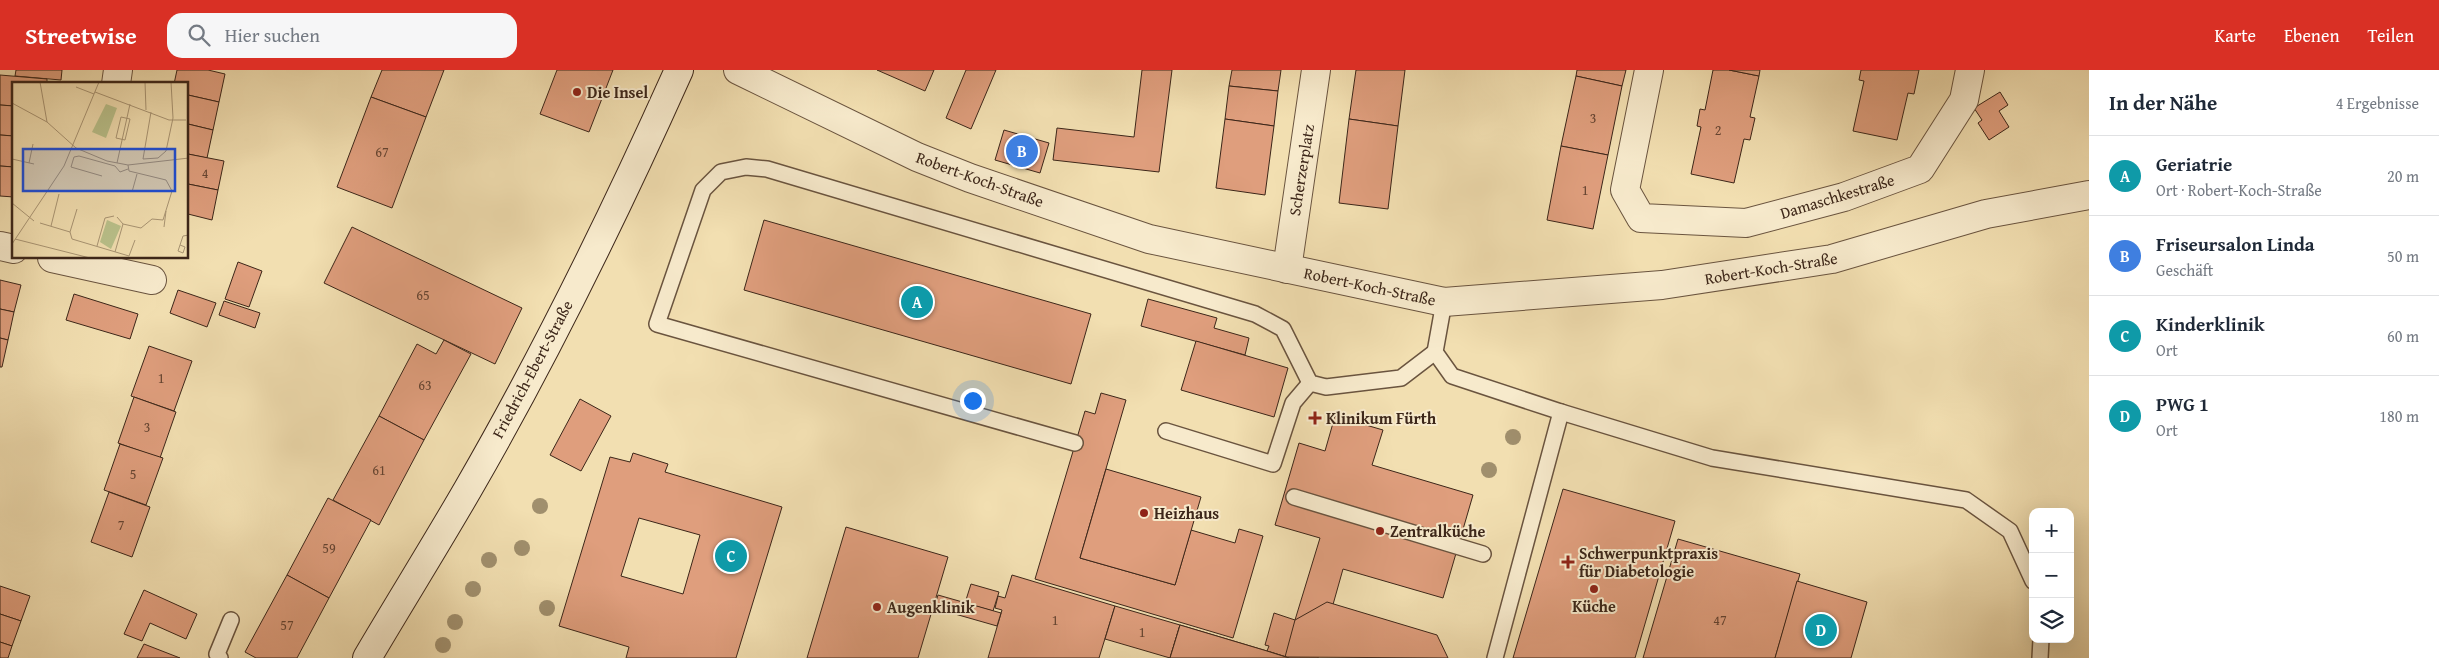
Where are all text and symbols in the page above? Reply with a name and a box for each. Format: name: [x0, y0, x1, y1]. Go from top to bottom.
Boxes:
search box: [167, 13, 517, 58]
text: Streetwise: [25, 18, 137, 53]
icon: search: [185, 21, 213, 49]
text: Hier suchen: [225, 21, 320, 49]
text: Karte: [2215, 22, 2256, 49]
text: Ebenen: [2284, 22, 2340, 49]
text: Teilen: [2368, 22, 2414, 49]
place label: Die Insel: [587, 80, 648, 104]
inset map: [12, 82, 189, 259]
marker: Die Insel: [571, 86, 583, 98]
text: In der Nähe: [2109, 87, 2217, 118]
text: 4 Ergebnisse: [2336, 91, 2419, 115]
house number: 3: [1590, 108, 1596, 128]
house number: 2: [1715, 120, 1721, 140]
street label: Scherzerplatz: [1282, 123, 1320, 217]
pin: B: [1006, 132, 1038, 170]
house number: 67: [375, 142, 389, 162]
street label: Robert-Koch-Straße: [913, 145, 1047, 213]
text: Geriatrie: [2156, 150, 2232, 178]
house number: 4: [202, 163, 209, 183]
text: A: [2120, 164, 2130, 188]
text: 20 m: [2387, 164, 2419, 188]
street label: Damaschkestraße: [1777, 167, 1897, 225]
text: Ort · Robert-Koch-Straße: [2156, 178, 2322, 202]
house number: 1: [1582, 180, 1588, 200]
text: Friseursalon Linda: [2156, 230, 2315, 258]
text: B: [2120, 244, 2130, 268]
text: 50 m: [2387, 244, 2419, 268]
street label: Robert-Koch-Straße: [1703, 246, 1839, 290]
text: Geschäft: [2156, 258, 2213, 282]
street label: Robert-Koch-Straße: [1302, 260, 1438, 312]
pin: A: [901, 283, 933, 321]
house number: 65: [416, 285, 430, 305]
street label: Friedrich-Ebert-Straße: [485, 296, 579, 442]
text: Kinderklinik: [2156, 310, 2265, 338]
text: C: [2120, 324, 2130, 348]
text: 60 m: [2387, 324, 2419, 348]
text: Ort: [2156, 338, 2178, 362]
house number: 1: [158, 368, 164, 388]
house number: 63: [418, 375, 432, 395]
your location: [960, 388, 986, 414]
text: PWG 1: [2156, 390, 2209, 418]
text: D: [2120, 404, 2130, 428]
text: 180 m: [2379, 404, 2419, 428]
place label: Klinikum Fürth: [1326, 406, 1437, 430]
marker: Klinikum Fürth: [1308, 411, 1322, 425]
house number: 3: [144, 417, 150, 437]
text: Ort: [2156, 418, 2178, 442]
house number: 61: [372, 460, 386, 480]
house number: 5: [130, 464, 136, 484]
place label: Heizhaus: [1154, 501, 1219, 525]
marker: Heizhaus: [1138, 507, 1150, 519]
map controls: [2029, 508, 2074, 643]
button: +: [2029, 508, 2074, 553]
house number: 7: [118, 515, 125, 535]
place label: Zentralküche: [1390, 519, 1485, 543]
marker: Zentralküche: [1374, 525, 1386, 537]
pin: C: [715, 537, 747, 575]
house number: 59: [322, 538, 336, 558]
place label: Schwerpunktpraxis für Diabetologie: [1579, 541, 1718, 583]
button: −: [2029, 553, 2074, 598]
marker: Schwerpunktpraxis für Diabetologie: [1561, 555, 1575, 569]
marker: Küche: [1588, 583, 1600, 595]
place label: Küche: [1572, 594, 1616, 618]
place label: Augenklinik: [887, 595, 976, 619]
button: layers: [2029, 598, 2074, 643]
marker: Augenklinik: [871, 601, 883, 613]
house number: 1: [1052, 610, 1058, 630]
house number: 47: [1713, 610, 1727, 630]
pin: D: [1805, 611, 1837, 649]
house number: 57: [280, 615, 294, 635]
house number: 1: [1139, 622, 1145, 642]

